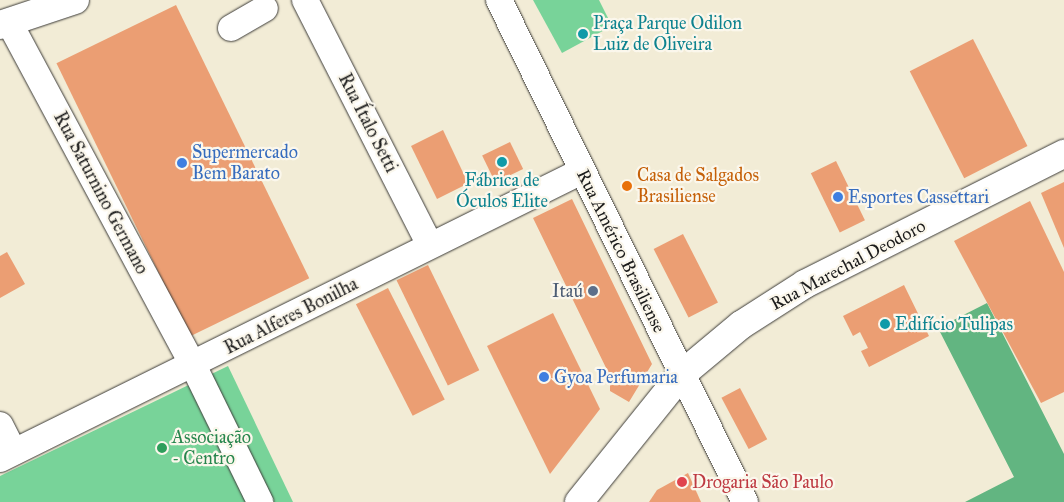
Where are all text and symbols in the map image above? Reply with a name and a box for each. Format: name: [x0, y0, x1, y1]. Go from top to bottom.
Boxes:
place label: Praça Parque Odilon Luiz de Oliveira: [593, 13, 742, 56]
marker: Praça Parque Odilon Luiz de Oliveira: [577, 28, 589, 40]
street label: Rua Ítalo Setti: [334, 70, 402, 176]
street label: Rua Saturnino Germano: [49, 108, 153, 278]
place label: Supermercado Bem Barato: [192, 142, 298, 184]
marker: Fábrica de Óculos Elite: [496, 156, 508, 168]
marker: Supermercado Bem Barato: [176, 157, 188, 169]
place label: Casa de Salgados Brasiliense: [637, 165, 759, 208]
street label: Rua Américo Brasiliense: [572, 166, 670, 336]
place label: Fábrica de Óculos Elite: [456, 170, 548, 212]
marker: Casa de Salgados Brasiliense: [621, 180, 633, 192]
place label: Esportes Cassettari: [848, 186, 989, 208]
marker: Esportes Cassettari: [832, 191, 844, 203]
street label: Rua Marechal Deodoro: [767, 215, 929, 315]
street label: Rua Alferes Bonilha: [221, 273, 361, 359]
place label: Itaú: [552, 280, 583, 302]
marker: Itaú: [587, 285, 599, 297]
place label: Edifício Tulipas: [895, 313, 1013, 335]
marker: Edifício Tulipas: [879, 318, 891, 330]
place label: Gyoa Perfumaria: [554, 366, 678, 388]
marker: Gyoa Perfumaria: [538, 371, 550, 383]
place label: Associação - Centro: [172, 427, 251, 469]
marker: Associação - Centro: [156, 442, 168, 454]
place label: Drogaria São Paulo: [692, 471, 833, 493]
marker: Drogaria São Paulo: [676, 476, 688, 488]

